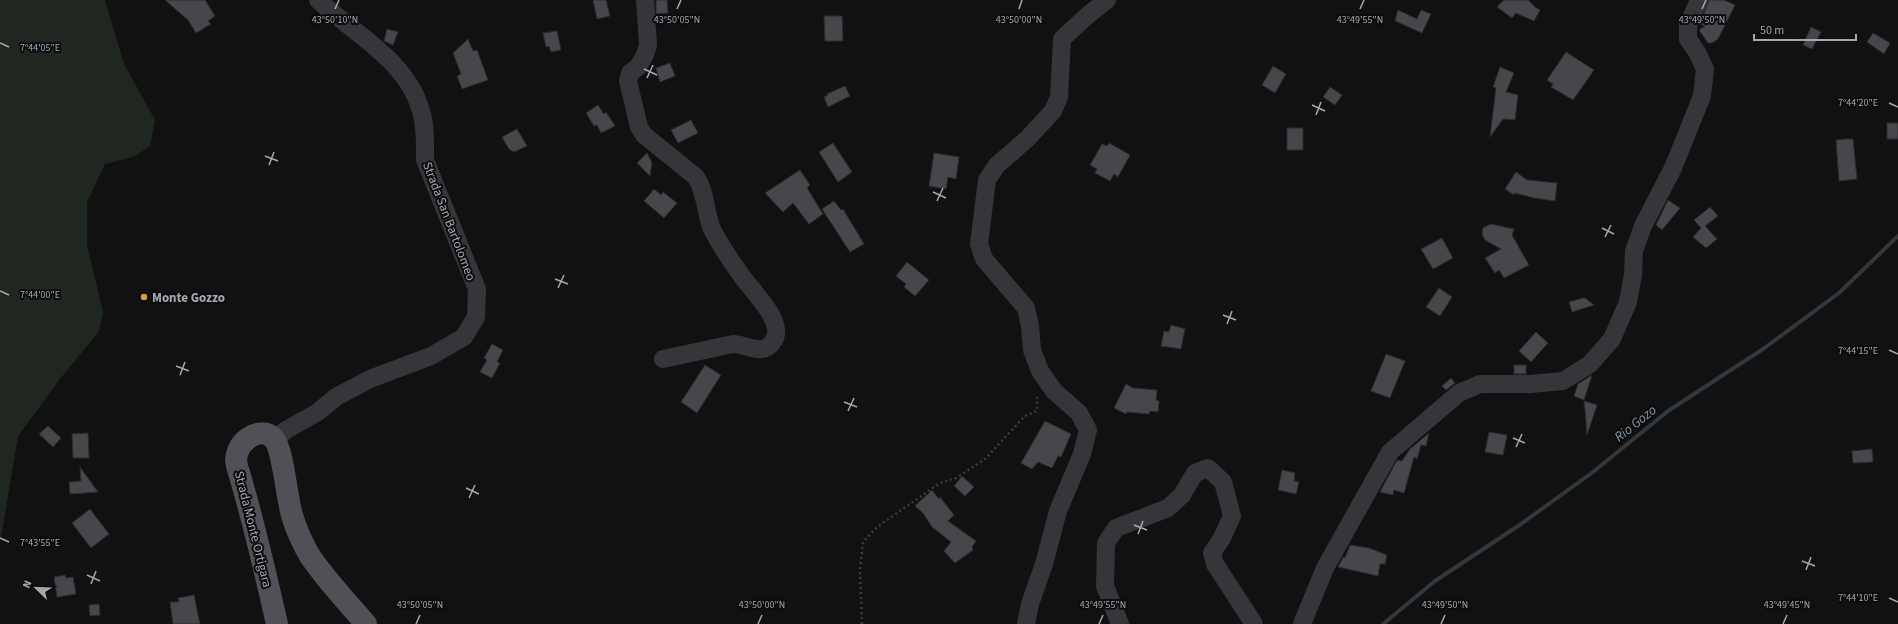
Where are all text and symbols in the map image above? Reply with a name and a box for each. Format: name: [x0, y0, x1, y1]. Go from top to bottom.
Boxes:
text: 43°50'10"N: [312, 13, 358, 27]
text: 43°50'05"N: [654, 13, 700, 27]
text: 43°50'00"N: [996, 13, 1042, 27]
text: 43°49'55"N: [1337, 13, 1383, 27]
text: 43°49'50"N: [1679, 13, 1725, 27]
scale bar: [1754, 16, 1856, 42]
text: 50 m: [1760, 22, 1784, 39]
text: 7°44'05"E: [20, 41, 60, 55]
text: 7°44'20"E: [1838, 96, 1878, 110]
street label: Strada San Bartolomeo: [418, 159, 480, 283]
text: 7°44'00"E: [20, 288, 60, 302]
place label: Monte Gozzo: [152, 289, 225, 307]
marker: Monte Gozzo: [139, 292, 149, 302]
text: 7°44'15"E: [1838, 344, 1878, 358]
water label: Rio Gozo: [1610, 401, 1661, 447]
street label: Strada Monte Ortigara: [230, 469, 276, 589]
text: 7°43'55"E: [20, 536, 60, 550]
north arrow: [16, 568, 56, 608]
text: N: [19, 578, 36, 591]
text: 7°44'10"E: [1838, 591, 1878, 605]
text: 43°50'05"N: [397, 598, 443, 612]
text: 43°50'00"N: [739, 598, 785, 612]
text: 43°49'55"N: [1080, 598, 1126, 612]
text: 43°49'50"N: [1422, 598, 1468, 612]
text: 43°49'45"N: [1764, 598, 1810, 612]

